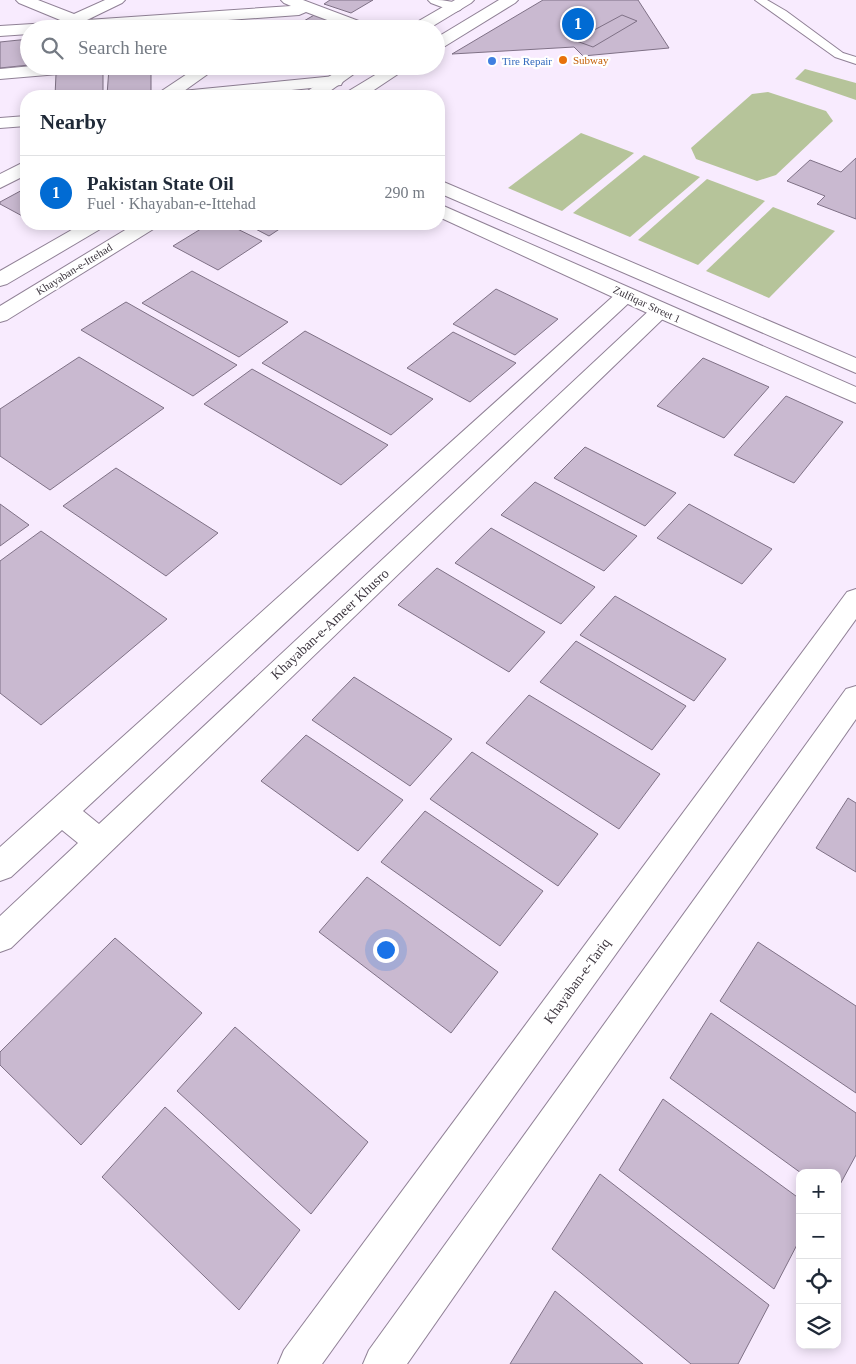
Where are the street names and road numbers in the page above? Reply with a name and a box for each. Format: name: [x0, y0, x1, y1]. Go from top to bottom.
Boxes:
street label: Khayaban-e-Ittehad: [34, 241, 115, 297]
street label: Zulfiqar Street 1: [612, 283, 682, 325]
street label: Khayaban-e-Ameer Khusro: [268, 566, 392, 682]
street label: Khayaban-e-Tariq: [541, 935, 613, 1027]

